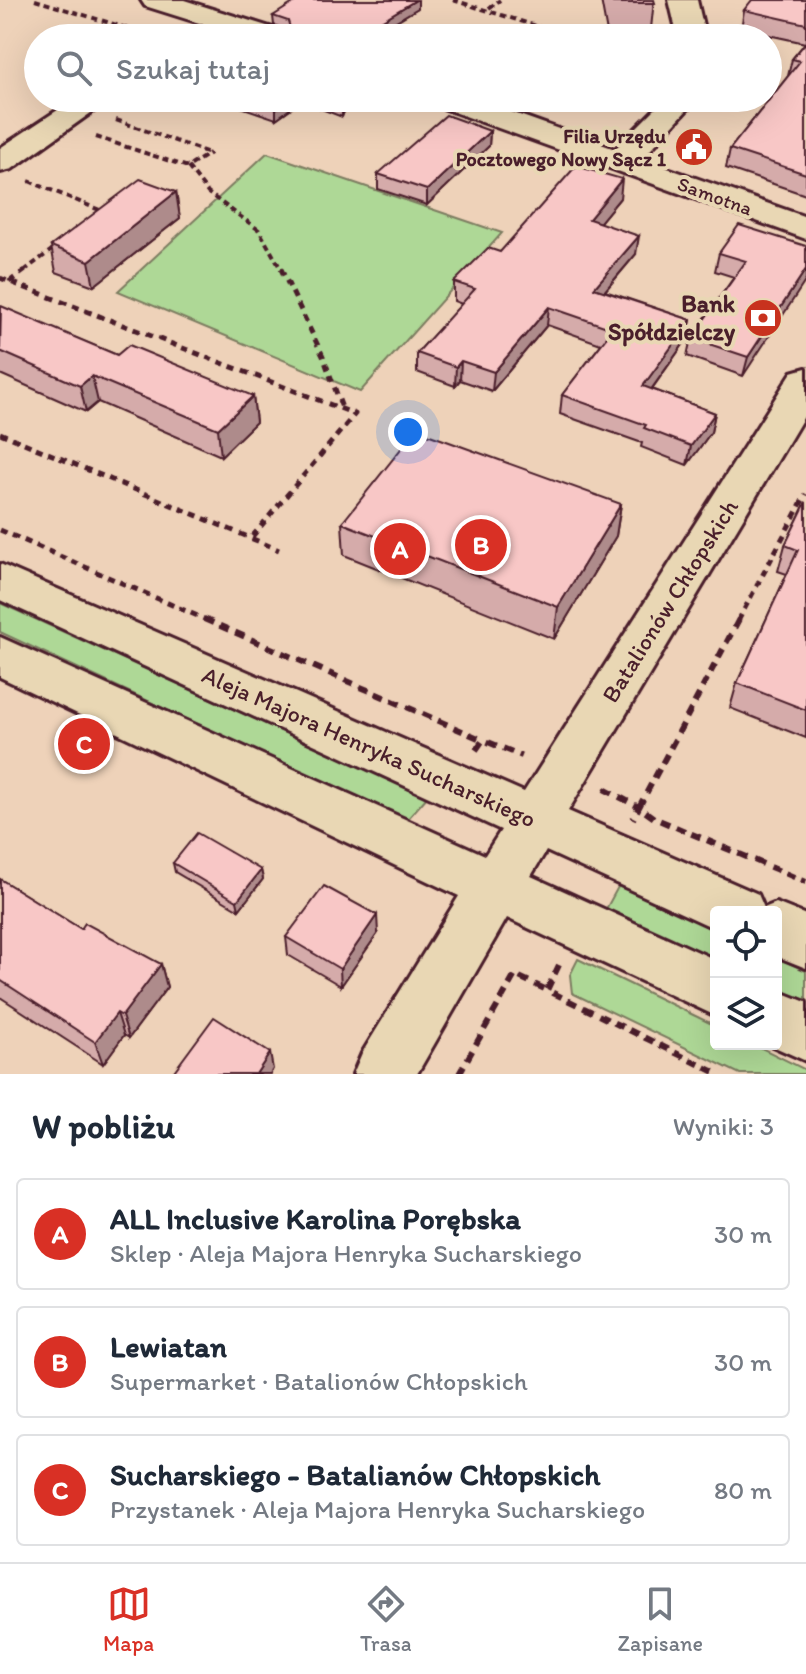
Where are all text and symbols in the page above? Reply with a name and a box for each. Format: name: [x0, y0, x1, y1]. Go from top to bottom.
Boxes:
search box: [24, 24, 782, 112]
icon: search: [52, 46, 96, 90]
text: Szukaj tutaj: [116, 50, 270, 87]
place label: Filia Urzędu Pocztowego Nowy Sącz 1: [456, 124, 667, 172]
public building icon: Filia Urzędu Pocztowego Nowy Sącz 1: [673, 126, 715, 168]
street label: Samotna: [674, 171, 756, 221]
place label: Bank Spółdzielczy: [608, 289, 736, 347]
bank icon: Bank Spółdzielczy: [742, 297, 784, 339]
your location: [388, 412, 428, 452]
street label: Batalionów Chłopskich: [595, 494, 744, 708]
pin: B: [455, 515, 507, 575]
pin: A: [374, 519, 426, 579]
street label: Aleja Majora Henryka Sucharskiego: [198, 660, 541, 833]
pin: C: [58, 714, 110, 774]
map controls: [710, 906, 782, 1050]
button: locate: [710, 906, 782, 978]
button: layers: [710, 978, 782, 1050]
text: W pobliżu: [32, 1106, 175, 1147]
text: Wyniki: 3: [673, 1110, 774, 1142]
text: ALL Inclusive Karolina Porębska: [110, 1200, 521, 1237]
text: A: [52, 1218, 68, 1250]
text: 30 m: [714, 1218, 772, 1250]
text: Sklep · Aleja Majora Henryka Sucharskiego: [110, 1237, 582, 1269]
text: Lewiatan: [110, 1328, 227, 1365]
text: B: [52, 1346, 68, 1378]
text: 30 m: [714, 1346, 772, 1378]
text: Supermarket · Batalionów Chłopskich: [110, 1365, 528, 1397]
text: Sucharskiego - Batalianów Chłopskich: [110, 1456, 600, 1493]
text: C: [52, 1474, 68, 1506]
text: 80 m: [714, 1474, 772, 1506]
text: Przystanek · Aleja Majora Henryka Sucharskiego: [110, 1493, 645, 1525]
tab: Mapa: [103, 1582, 154, 1657]
tab: Trasa: [360, 1582, 412, 1657]
tab: Zapisane: [618, 1582, 703, 1657]

